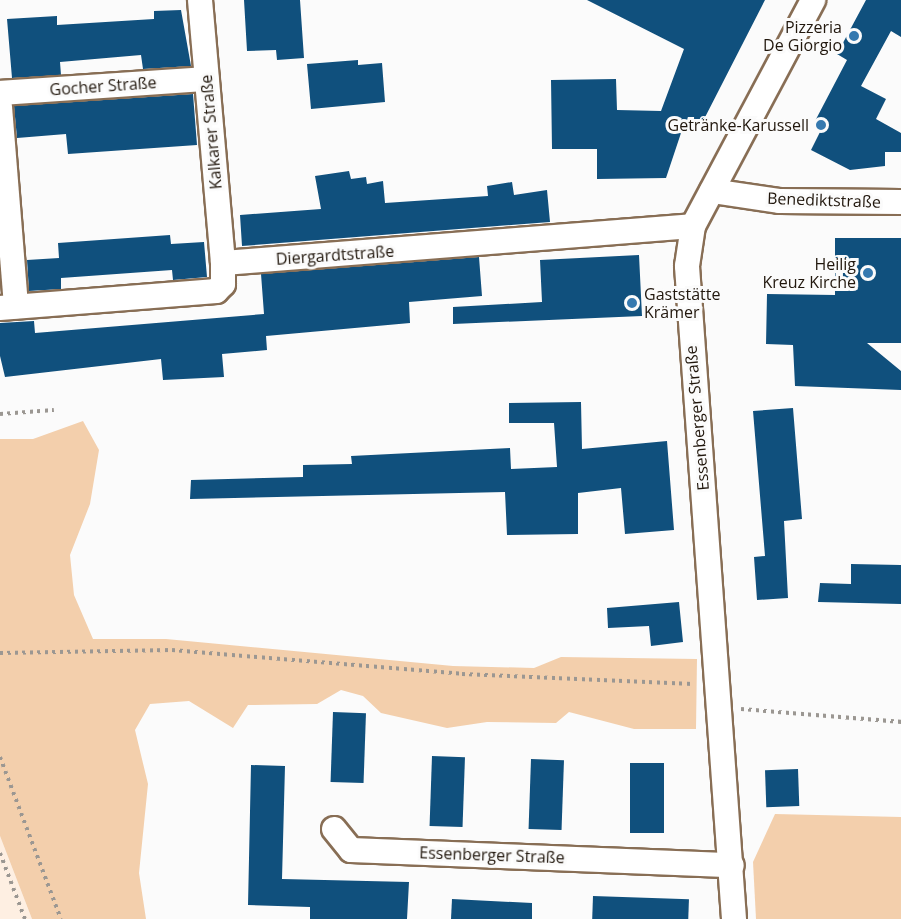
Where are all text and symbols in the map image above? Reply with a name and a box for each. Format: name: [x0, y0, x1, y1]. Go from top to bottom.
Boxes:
place label: Pizzeria De Giorgio: [763, 17, 842, 55]
marker: Pizzeria De Giorgio: [847, 29, 861, 43]
street label: Gocher Straße: [49, 73, 157, 99]
street label: Kalkarer Straße: [196, 74, 226, 190]
place label: Getränke-Karussell: [668, 115, 809, 135]
marker: Getränke-Karussell: [814, 118, 828, 132]
street label: Benediktstraße: [767, 188, 881, 212]
street label: Diergardtstraße: [275, 241, 395, 269]
place label: Heilig Kreuz Kirche: [762, 254, 856, 292]
marker: Heilig Kreuz Kirche: [861, 266, 875, 280]
place label: Gaststätte Krämer: [644, 284, 720, 322]
marker: Gaststätte Krämer: [625, 296, 639, 310]
street label: Essenberger Straße: [681, 345, 713, 491]
street label: Essenberger Straße: [419, 843, 565, 867]

